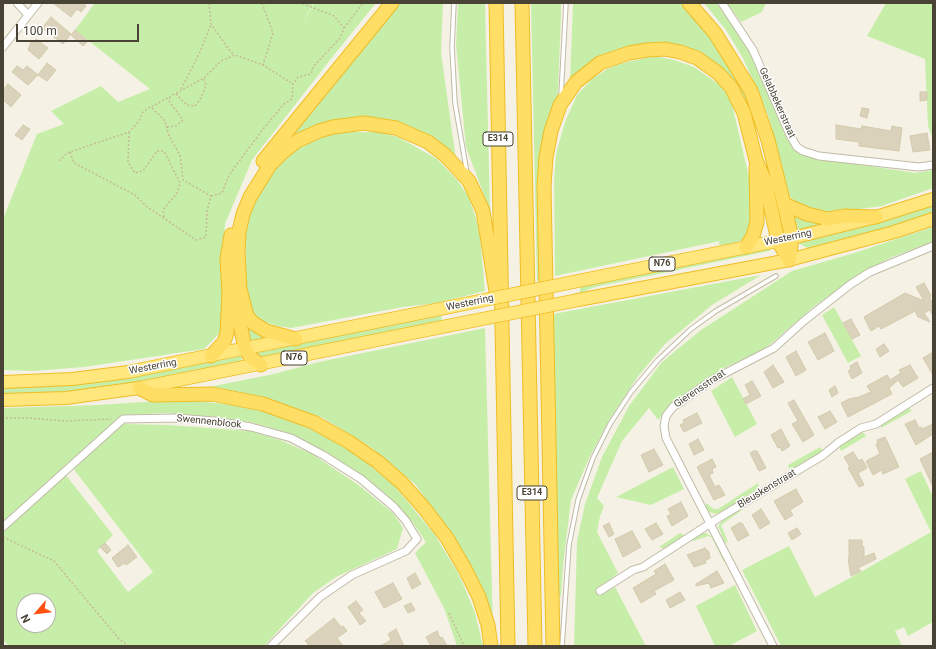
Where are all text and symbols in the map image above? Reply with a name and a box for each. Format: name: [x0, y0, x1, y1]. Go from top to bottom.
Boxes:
scale bar: [18, 16, 141, 42]
text: 100 m: [23, 24, 57, 38]
street label: Gelabbekerstraat: [756, 66, 798, 140]
road number: E314: [483, 132, 513, 146]
street label: Westerring: [763, 227, 813, 249]
road number: N76: [649, 257, 675, 271]
street label: Westerring: [445, 292, 495, 314]
road number: N76: [281, 351, 307, 365]
street label: Westerring: [128, 357, 178, 377]
street label: Gierensstraat: [672, 367, 728, 411]
street label: Swennenblook: [176, 413, 242, 431]
street label: Bleuskenstraat: [736, 467, 798, 511]
road number: E314: [517, 486, 547, 500]
north arrow: [16, 593, 56, 633]
text: N: [18, 612, 33, 625]

